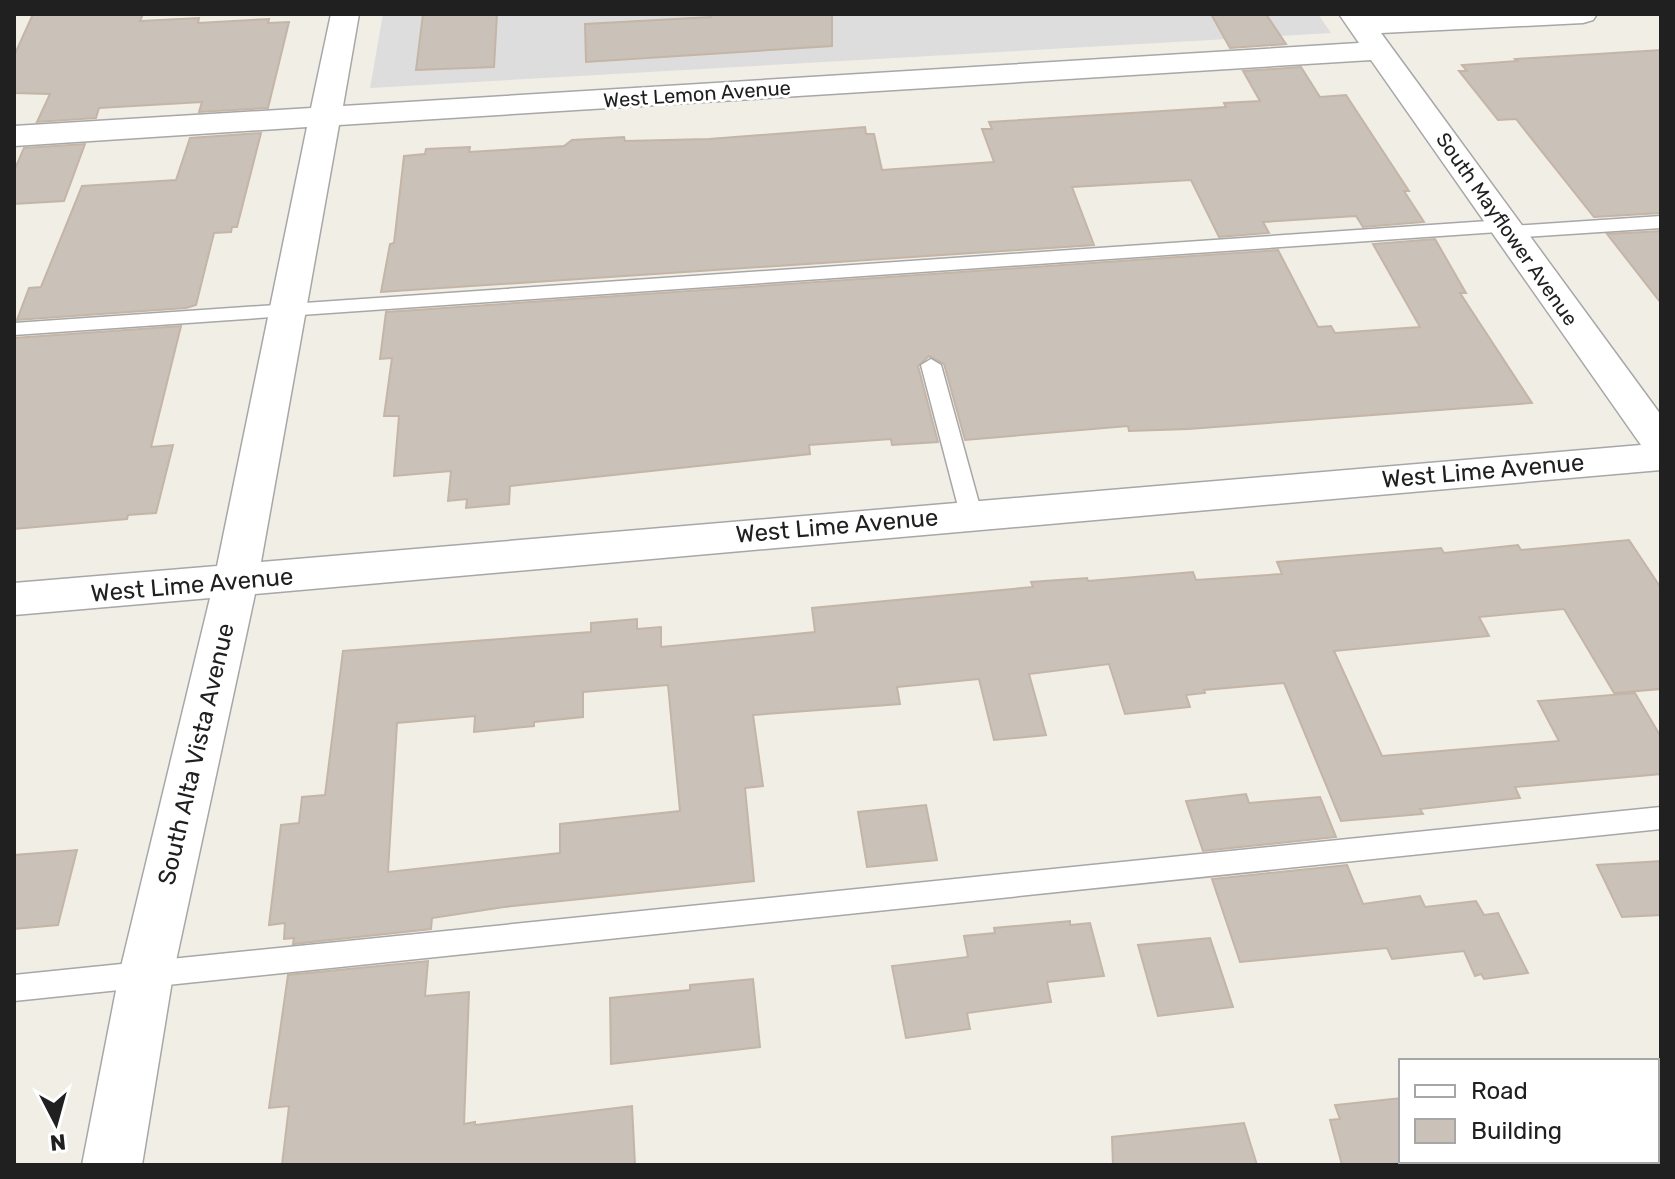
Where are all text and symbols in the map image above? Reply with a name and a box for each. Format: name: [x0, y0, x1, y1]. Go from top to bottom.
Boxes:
street label: West Lemon Avenue: [603, 75, 791, 113]
street label: South Mayflower Avenue: [1431, 128, 1583, 330]
street label: West Lime Avenue: [1381, 448, 1585, 494]
street label: West Lime Avenue: [735, 503, 939, 549]
street label: West Lime Avenue: [90, 562, 294, 608]
street label: South Alta Vista Avenue: [152, 620, 240, 888]
legend: [1399, 1059, 1659, 1163]
text: Road: [1471, 1077, 1528, 1105]
north arrow: [16, 1083, 96, 1163]
text: Building: [1471, 1117, 1562, 1145]
text: N: [49, 1128, 67, 1157]

